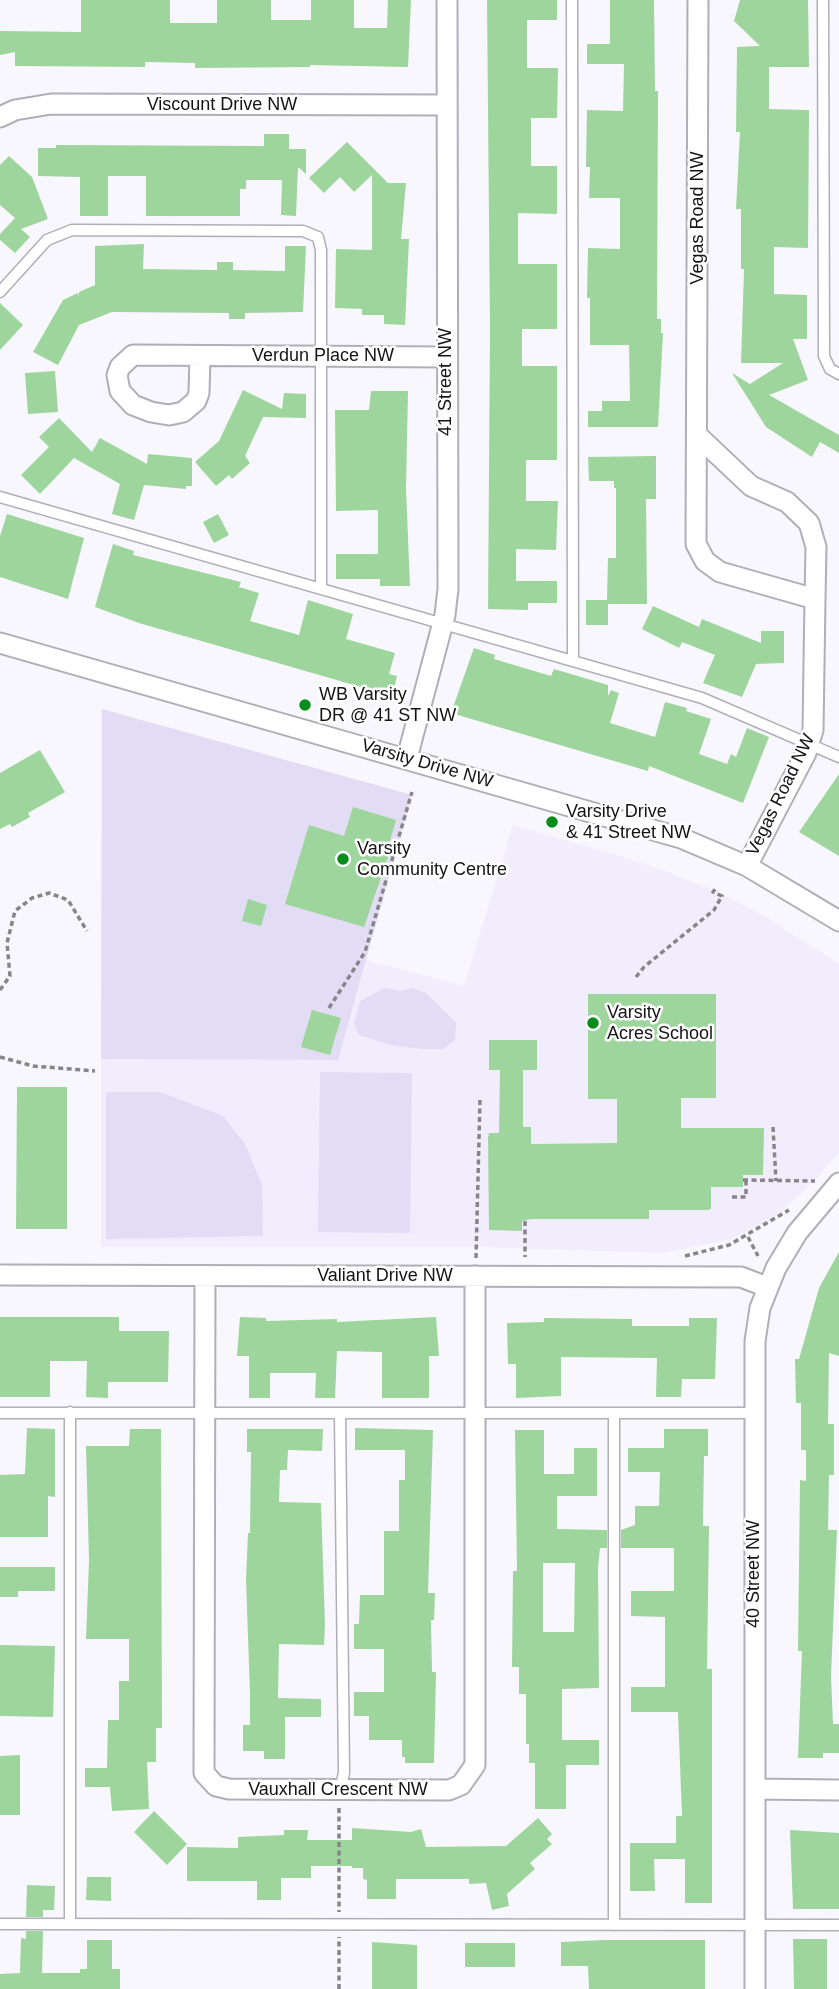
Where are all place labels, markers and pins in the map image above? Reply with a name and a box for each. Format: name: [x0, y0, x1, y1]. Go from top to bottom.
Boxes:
place label: WB Varsity DR @ 41 ST NW: [319, 684, 456, 726]
marker: WB Varsity DR @ 41 ST NW: [297, 697, 313, 713]
place label: Varsity Drive & 41 Street NW: [566, 801, 691, 844]
marker: Varsity Drive & 41 Street NW: [544, 814, 560, 830]
place label: Varsity Community Centre: [357, 838, 507, 880]
marker: Varsity Community Centre: [335, 851, 351, 867]
place label: Varsity Acres School: [607, 1002, 713, 1044]
marker: Varsity Acres School: [585, 1015, 601, 1031]

